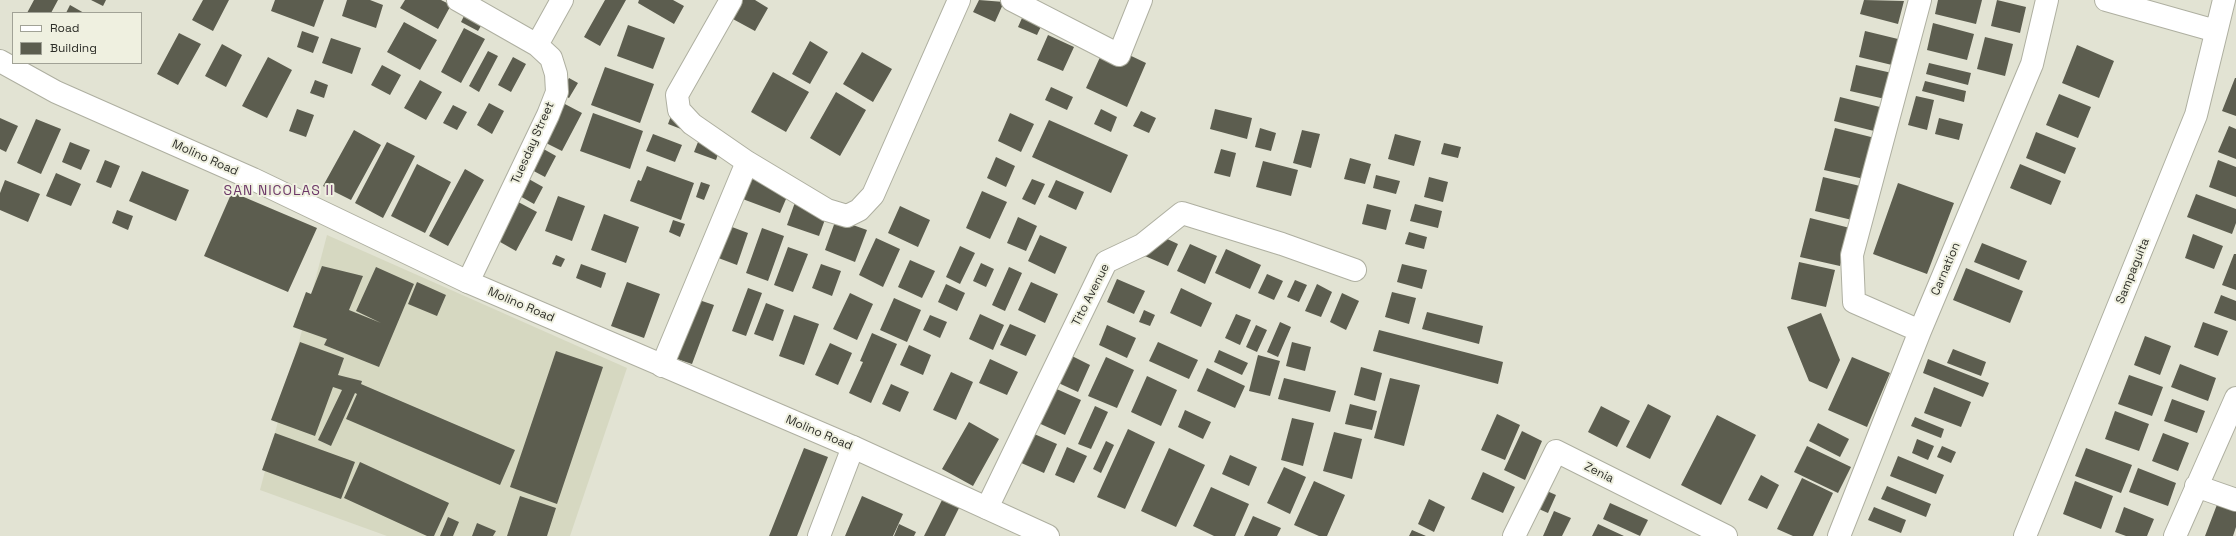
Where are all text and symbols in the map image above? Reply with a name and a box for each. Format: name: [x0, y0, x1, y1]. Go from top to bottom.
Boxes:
legend: [12, 12, 142, 64]
text: Road: [50, 20, 79, 36]
text: Building: [50, 40, 97, 56]
street label: Tuesday Street: [508, 100, 558, 186]
street label: Molino Road: [170, 137, 240, 179]
district label: SAN NICOLAS II: [224, 183, 334, 199]
street label: Sampaguita: [2113, 236, 2153, 306]
street label: Carnation: [1928, 240, 1964, 298]
street label: Tito Avenue: [1069, 261, 1113, 329]
street label: Molino Road: [486, 285, 556, 325]
street label: Molino Road: [784, 413, 854, 453]
street label: Zenia: [1582, 460, 1616, 486]

